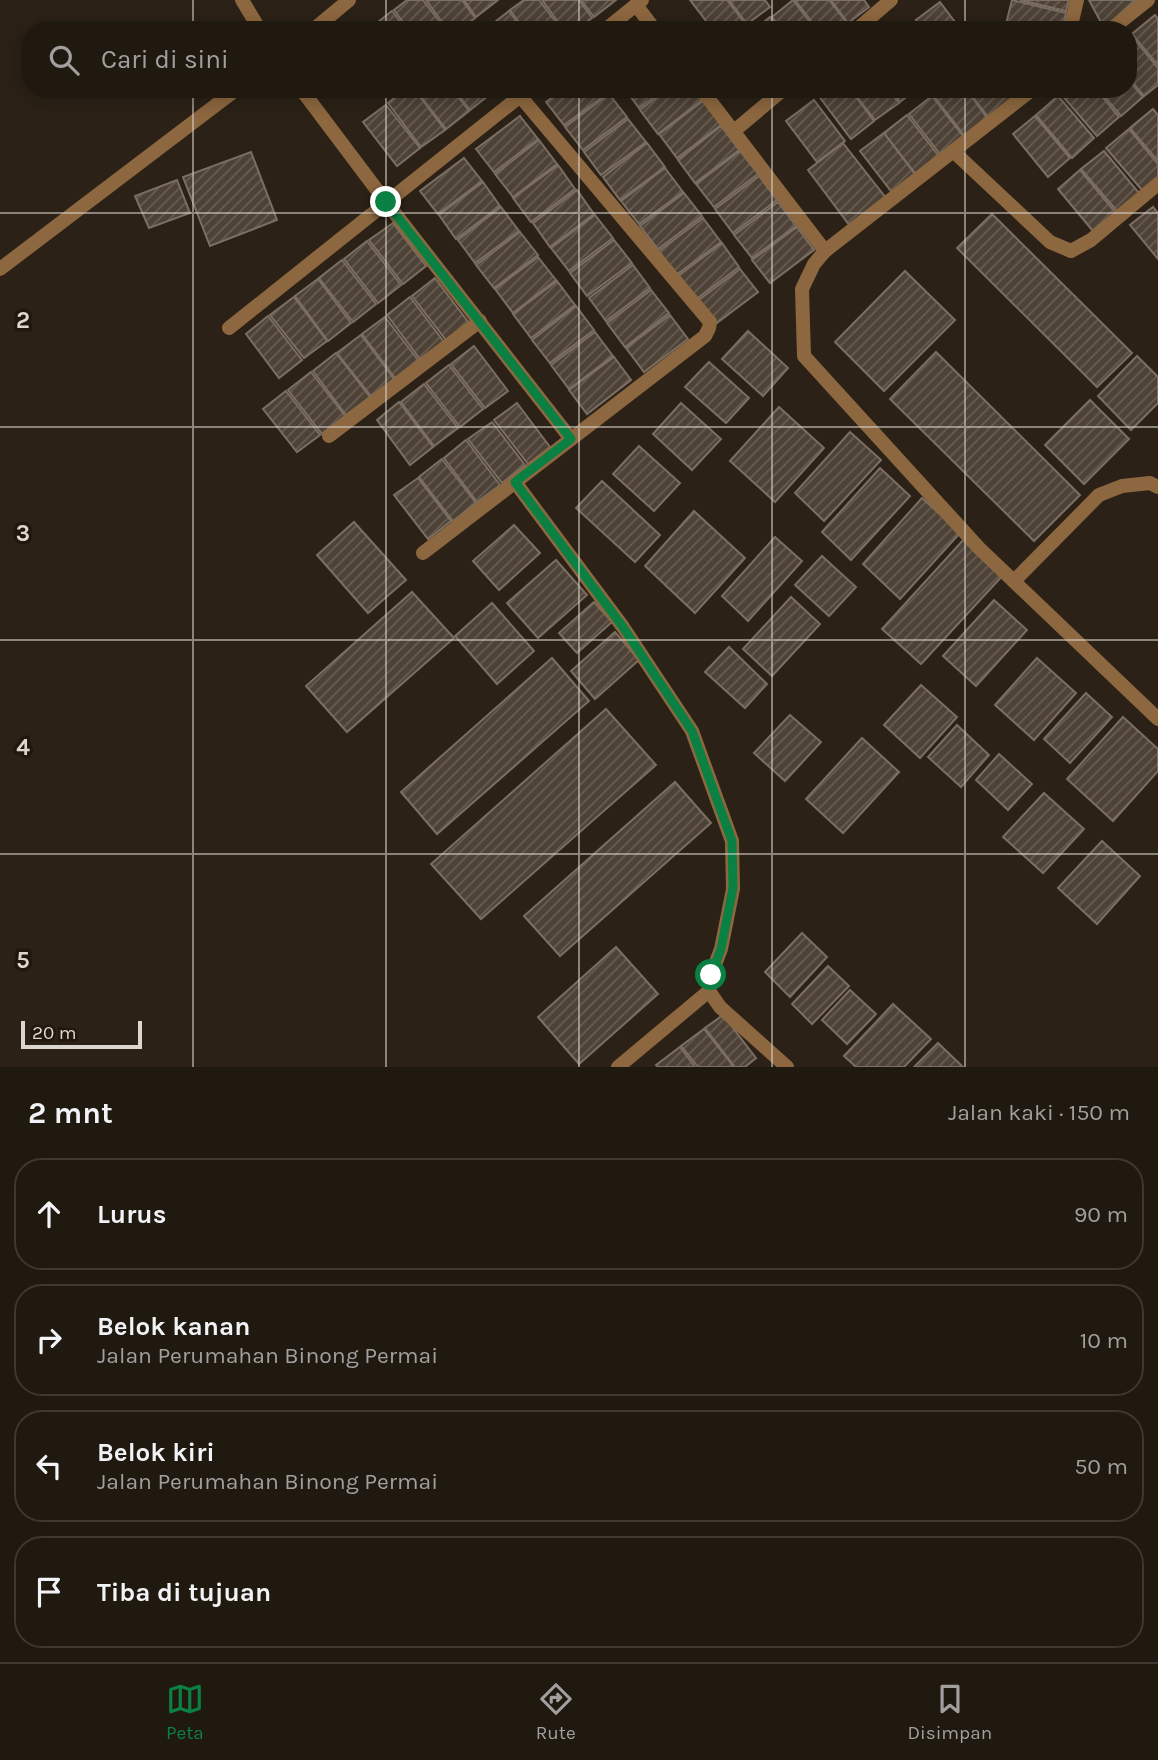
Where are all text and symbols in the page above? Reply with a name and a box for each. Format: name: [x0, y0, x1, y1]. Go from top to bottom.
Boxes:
search box: [21, 21, 1137, 98]
icon: search: [45, 41, 83, 79]
text: Cari di sini: [101, 44, 229, 75]
route end: [370, 186, 401, 217]
text: 2: [16, 307, 30, 334]
text: 3: [16, 520, 30, 547]
text: 4: [16, 734, 30, 761]
text: 5: [16, 947, 30, 974]
route start: [695, 959, 726, 990]
scale bar: [21, 1018, 142, 1050]
text: 20 m: [32, 1022, 77, 1044]
text: 2 mnt: [28, 1095, 113, 1131]
text: Jalan kaki · 150 m: [948, 1099, 1130, 1126]
icon: ahead: [30, 1195, 68, 1233]
text: Lurus: [97, 1199, 166, 1230]
text: 90 m: [1074, 1201, 1128, 1228]
text: Belok kanan: [97, 1311, 250, 1342]
icon: right: [30, 1321, 68, 1359]
text: 10 m: [1080, 1327, 1128, 1354]
text: Jalan Perumahan Binong Permai: [97, 1342, 438, 1369]
text: Belok kiri: [97, 1437, 215, 1468]
icon: left: [30, 1447, 68, 1485]
text: 50 m: [1074, 1453, 1128, 1480]
text: Jalan Perumahan Binong Permai: [97, 1468, 438, 1495]
icon: arrive: [30, 1573, 68, 1611]
text: Tiba di tujuan: [97, 1577, 271, 1608]
tab: Peta: [166, 1680, 204, 1744]
tab: Rute: [536, 1680, 576, 1744]
tab: Disimpan: [907, 1680, 992, 1744]

